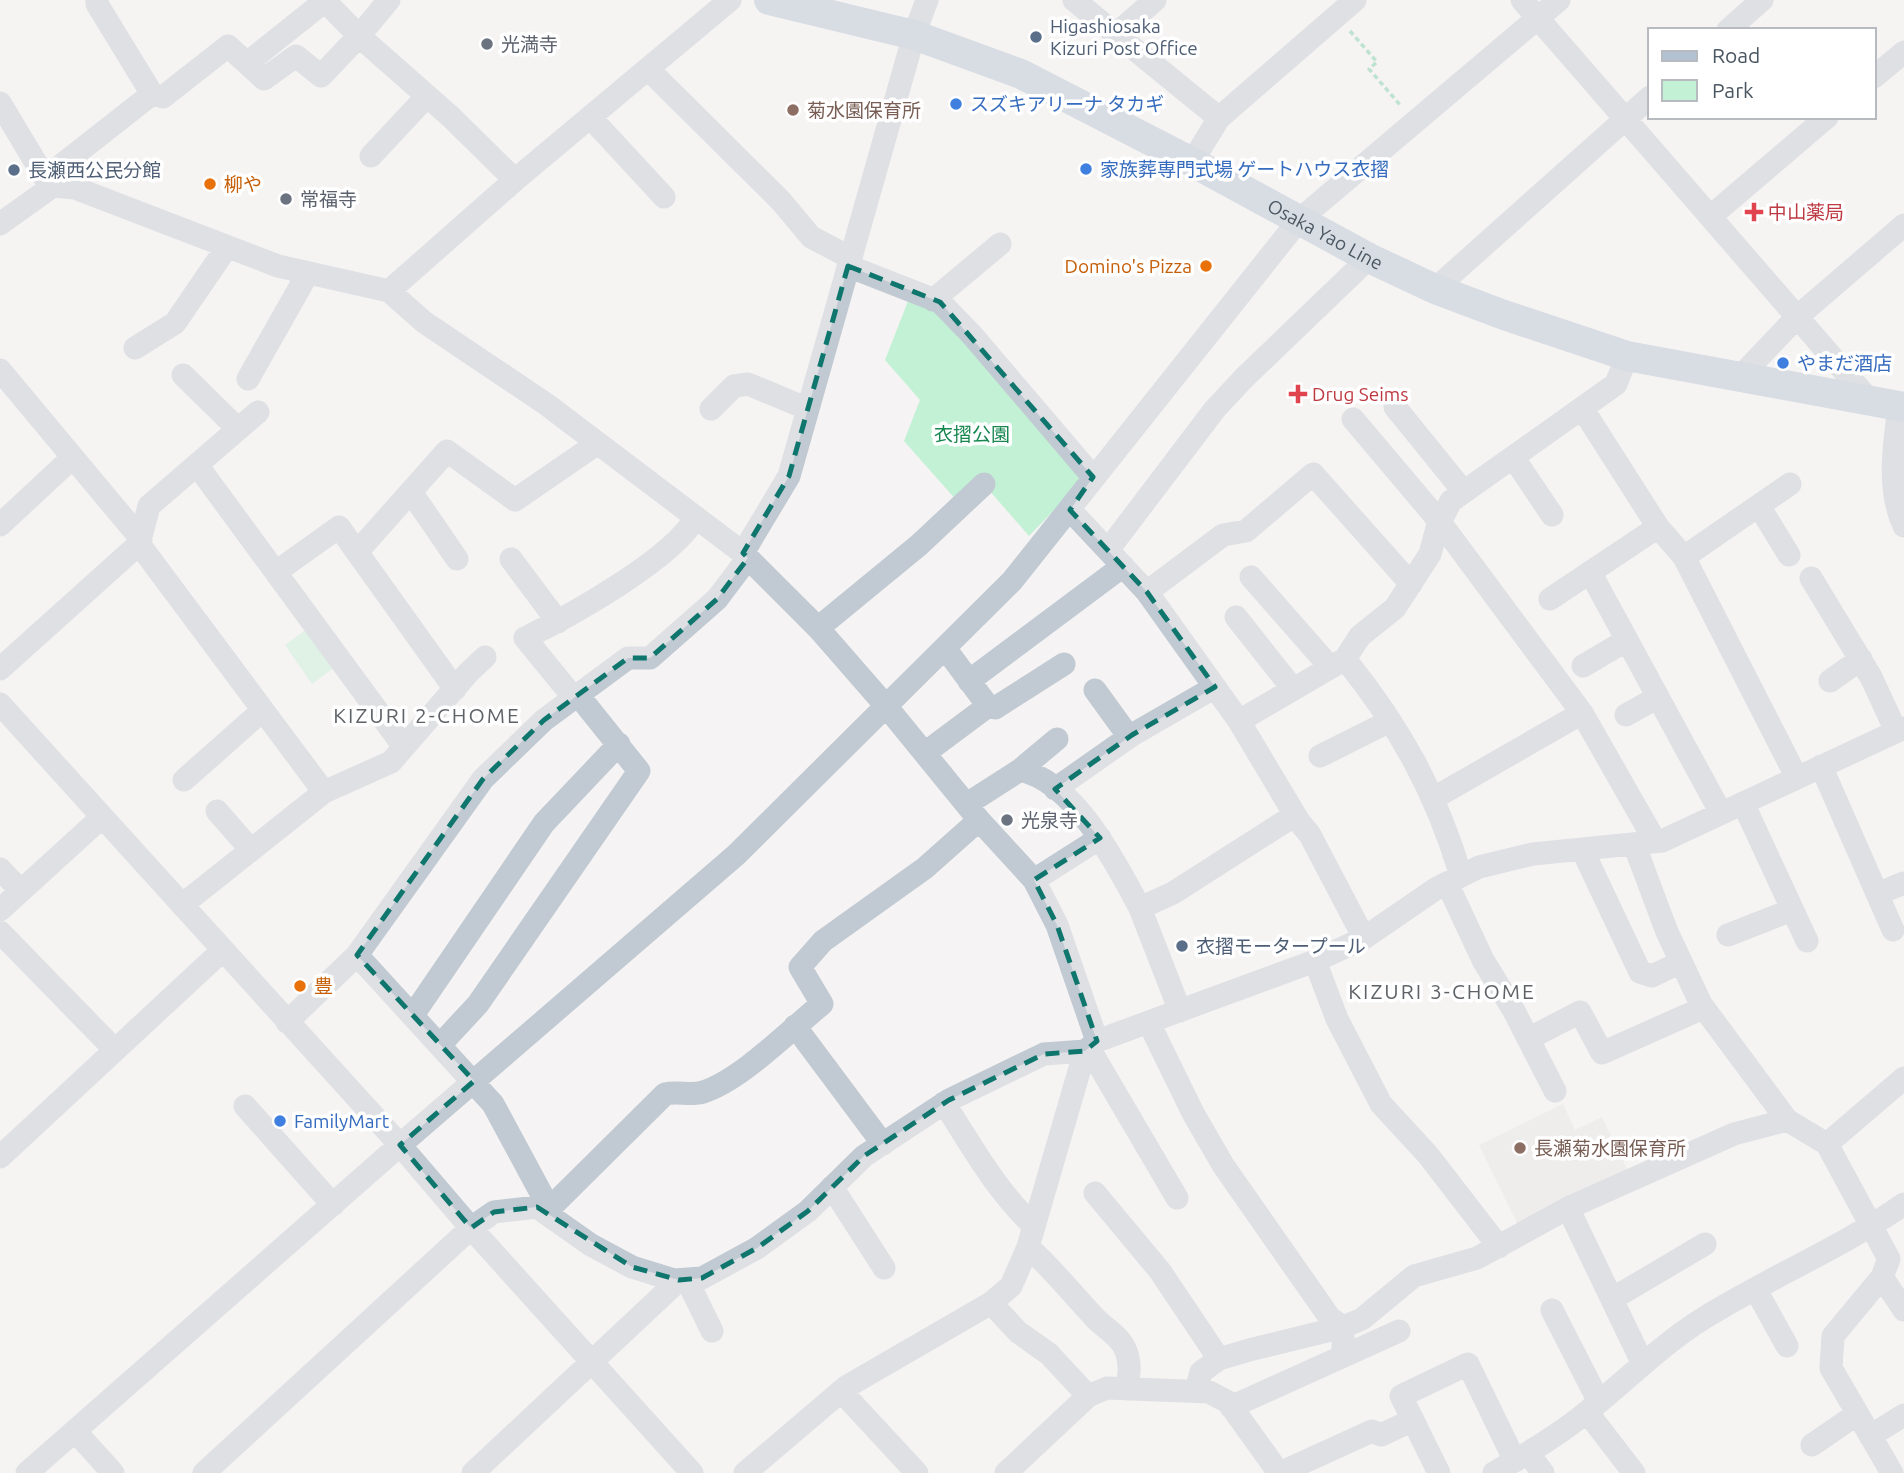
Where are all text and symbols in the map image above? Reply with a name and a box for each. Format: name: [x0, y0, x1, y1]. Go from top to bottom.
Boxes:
place label: Higashiosaka Kizuri Post Office: [1050, 15, 1198, 59]
legend: [1648, 28, 1876, 119]
marker: Higashiosaka Kizuri Post Office: [1028, 29, 1044, 45]
place label: 光満寺: [501, 33, 558, 55]
marker: 光満寺: [479, 36, 495, 52]
text: Road: [1712, 43, 1760, 67]
text: Park: [1712, 78, 1754, 102]
place label: スズキアリーナ タカギ: [970, 93, 1164, 115]
marker: スズキアリーナ タカギ: [948, 96, 964, 112]
place label: 菊水園保育所: [807, 99, 921, 121]
marker: 菊水園保育所: [785, 102, 801, 118]
place label: 家族葬専門式場 ゲートハウス衣摺: [1100, 158, 1389, 180]
place label: 長瀬西公民分館: [28, 159, 161, 181]
marker: 家族葬専門式場 ゲートハウス衣摺: [1078, 161, 1094, 177]
marker: 長瀬西公民分館: [6, 162, 22, 178]
place label: 柳や: [224, 173, 262, 195]
marker: 柳や: [202, 176, 218, 192]
place label: 常福寺: [300, 188, 357, 210]
marker: 常福寺: [278, 191, 294, 207]
street label: Osaka Yao Line: [1264, 194, 1386, 274]
place label: 中山薬局: [1768, 201, 1844, 223]
marker: 中山薬局: [1746, 204, 1762, 220]
place label: Domino's Pizza: [1065, 255, 1192, 277]
marker: Domino's Pizza: [1198, 258, 1214, 274]
place label: やまだ酒店: [1797, 352, 1892, 374]
marker: やまだ酒店: [1775, 355, 1791, 371]
place label: Drug Seims: [1312, 383, 1408, 405]
marker: Drug Seims: [1290, 386, 1306, 402]
park label: 衣摺公園: [934, 423, 1010, 445]
district label: KIZURI 2-CHOME: [333, 703, 521, 727]
place label: 光泉寺: [1021, 809, 1078, 831]
marker: 光泉寺: [999, 812, 1015, 828]
place label: 衣摺モータープール: [1196, 935, 1366, 957]
marker: 衣摺モータープール: [1174, 938, 1190, 954]
place label: 豊: [314, 975, 333, 997]
marker: 豊: [292, 978, 308, 994]
district label: KIZURI 3-CHOME: [1348, 979, 1536, 1003]
place label: FamilyMart: [294, 1110, 390, 1132]
marker: FamilyMart: [272, 1113, 288, 1129]
place label: 長瀬菊水園保育所: [1534, 1137, 1686, 1159]
marker: 長瀬菊水園保育所: [1512, 1140, 1528, 1156]

